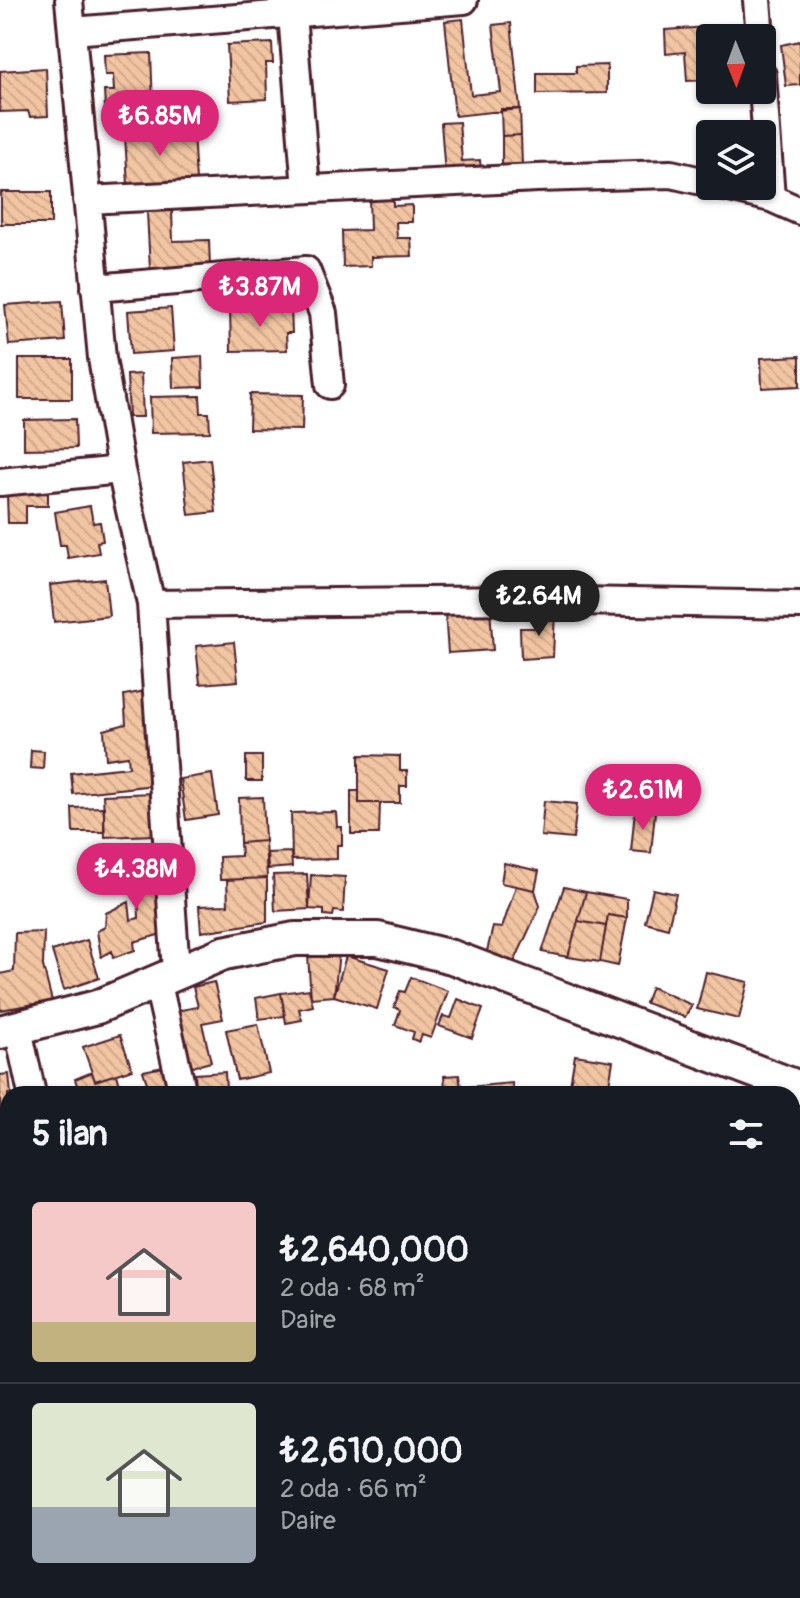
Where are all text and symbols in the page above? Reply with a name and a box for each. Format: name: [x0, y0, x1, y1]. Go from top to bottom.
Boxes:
north arrow: [696, 24, 776, 104]
map controls: [696, 24, 776, 200]
pin: ₺6.85M: [95, 90, 225, 158]
text: ₺6.85M: [119, 100, 201, 132]
button: layers: [696, 120, 776, 200]
pin: ₺3.87M: [195, 261, 325, 329]
text: ₺3.87M: [219, 271, 301, 303]
pin: ₺2.64M: [474, 570, 604, 638]
text: ₺2.64M: [497, 580, 581, 612]
pin: ₺2.61M: [578, 764, 708, 832]
text: ₺2.61M: [603, 774, 683, 806]
pin: ₺4.38M: [71, 843, 201, 911]
text: ₺4.38M: [95, 853, 177, 885]
icon: filters: [724, 1112, 768, 1156]
text: 5 ilan: [32, 1113, 108, 1156]
text: ₺2,640,000: [280, 1229, 469, 1272]
icon: home: [96, 1234, 192, 1330]
text: 2 oda · 68 m²: [280, 1272, 425, 1304]
text: Daire: [280, 1304, 336, 1336]
text: ₺2,610,000: [280, 1430, 463, 1473]
icon: home: [96, 1435, 192, 1531]
text: 2 oda · 66 m²: [280, 1473, 427, 1505]
text: Daire: [280, 1505, 336, 1537]

